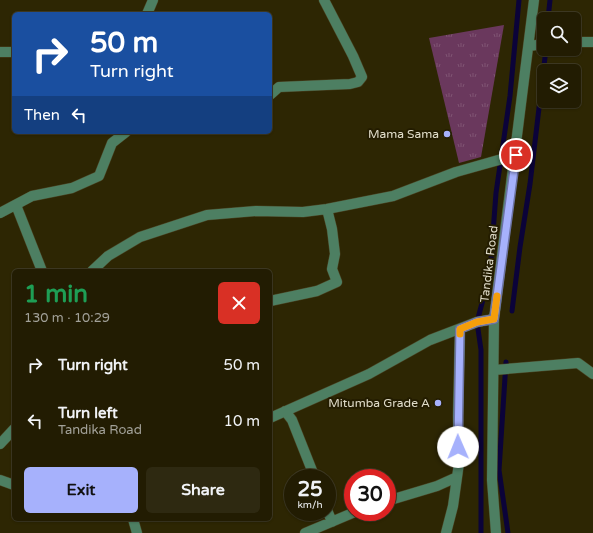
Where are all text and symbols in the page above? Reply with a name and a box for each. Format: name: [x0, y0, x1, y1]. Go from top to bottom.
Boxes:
map controls: [537, 12, 581, 108]
button: search: [537, 12, 581, 56]
text: 50 m: [90, 26, 158, 60]
icon: right: [24, 28, 76, 80]
text: Turn right: [90, 60, 174, 82]
button: layers: [537, 64, 581, 108]
icon: left: [68, 104, 90, 126]
text: Then: [24, 106, 60, 124]
place label: Mama Sama: [368, 127, 439, 141]
marker: Mama Sama: [442, 129, 452, 139]
pin: [499, 138, 533, 172]
icon: arrive: [505, 144, 527, 166]
street label: Tandika Road: [477, 225, 501, 303]
text: 1 min: [24, 280, 88, 309]
button: close: [218, 282, 260, 324]
text: 130 m · 10:29: [24, 310, 110, 326]
icon: right: [24, 354, 46, 376]
text: Turn right: [58, 356, 128, 374]
text: 50 m: [223, 356, 260, 374]
place label: Mitumba Grade A: [328, 396, 430, 410]
marker: Mitumba Grade A: [433, 398, 443, 408]
text: Turn left: [58, 404, 118, 422]
icon: left: [24, 410, 46, 432]
text: 10 m: [223, 412, 260, 430]
text: Tandika Road: [58, 422, 142, 438]
position arrow: [437, 426, 479, 468]
button: Exit: [24, 467, 138, 513]
button: Share: [146, 467, 260, 513]
speed limit sign: 30: [344, 469, 396, 521]
text: 25: [297, 478, 323, 502]
text: km/h: [297, 499, 323, 511]

